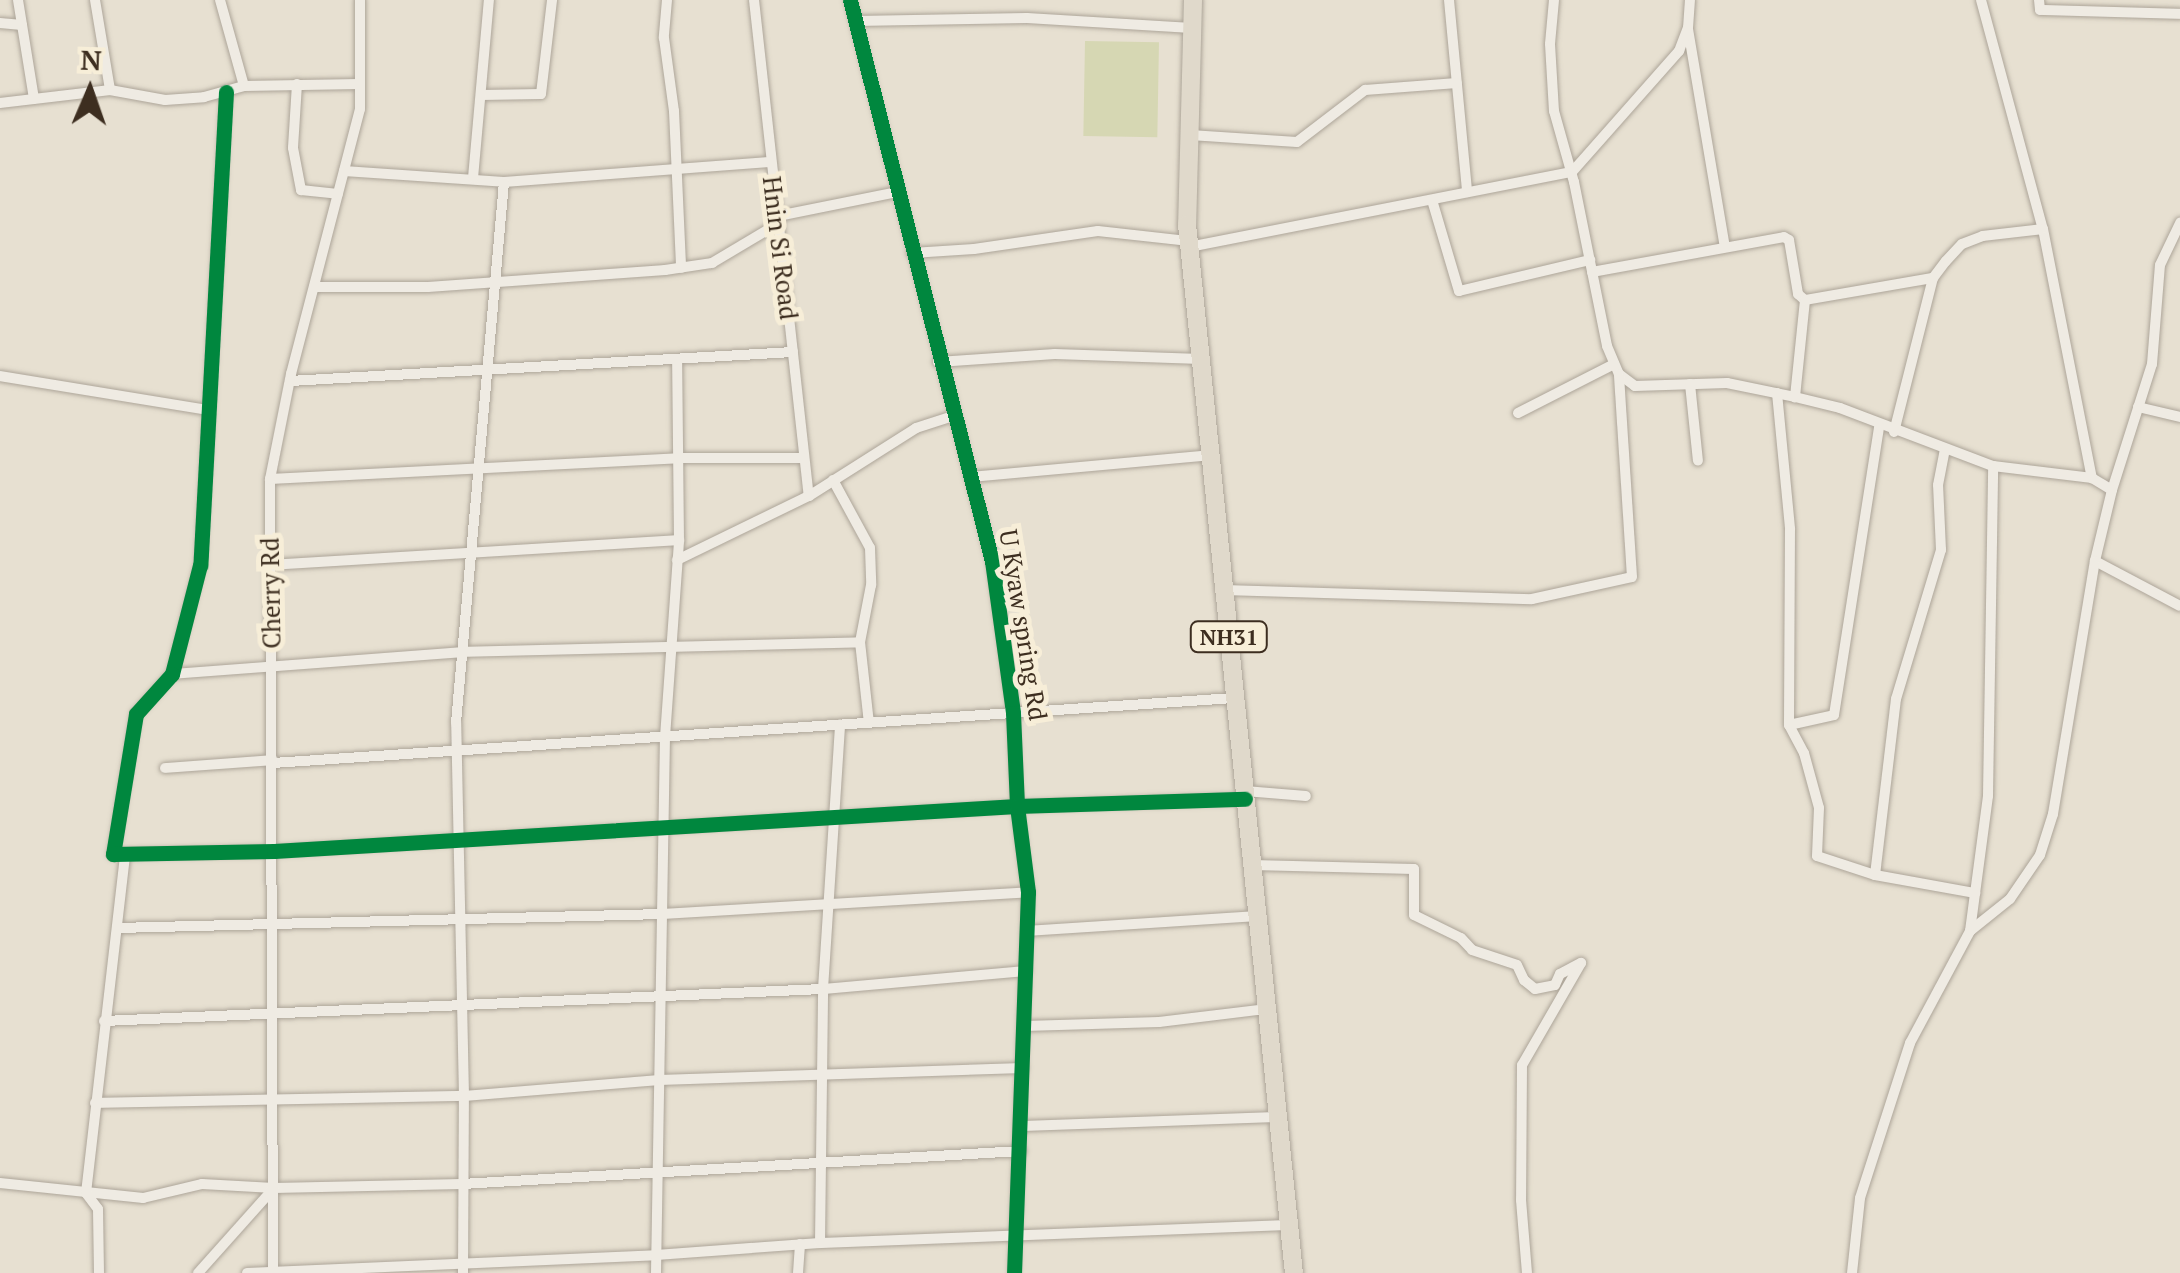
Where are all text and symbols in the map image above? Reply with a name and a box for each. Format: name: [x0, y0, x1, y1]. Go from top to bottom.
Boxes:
north arrow: [40, 40, 140, 140]
text: N: [80, 41, 102, 78]
street label: Hnin Si Road: [756, 175, 804, 321]
street label: U Kyaw spring Rd: [993, 527, 1053, 723]
street label: Cherry Rd: [255, 537, 287, 649]
road number: NH31: [1189, 620, 1269, 654]

